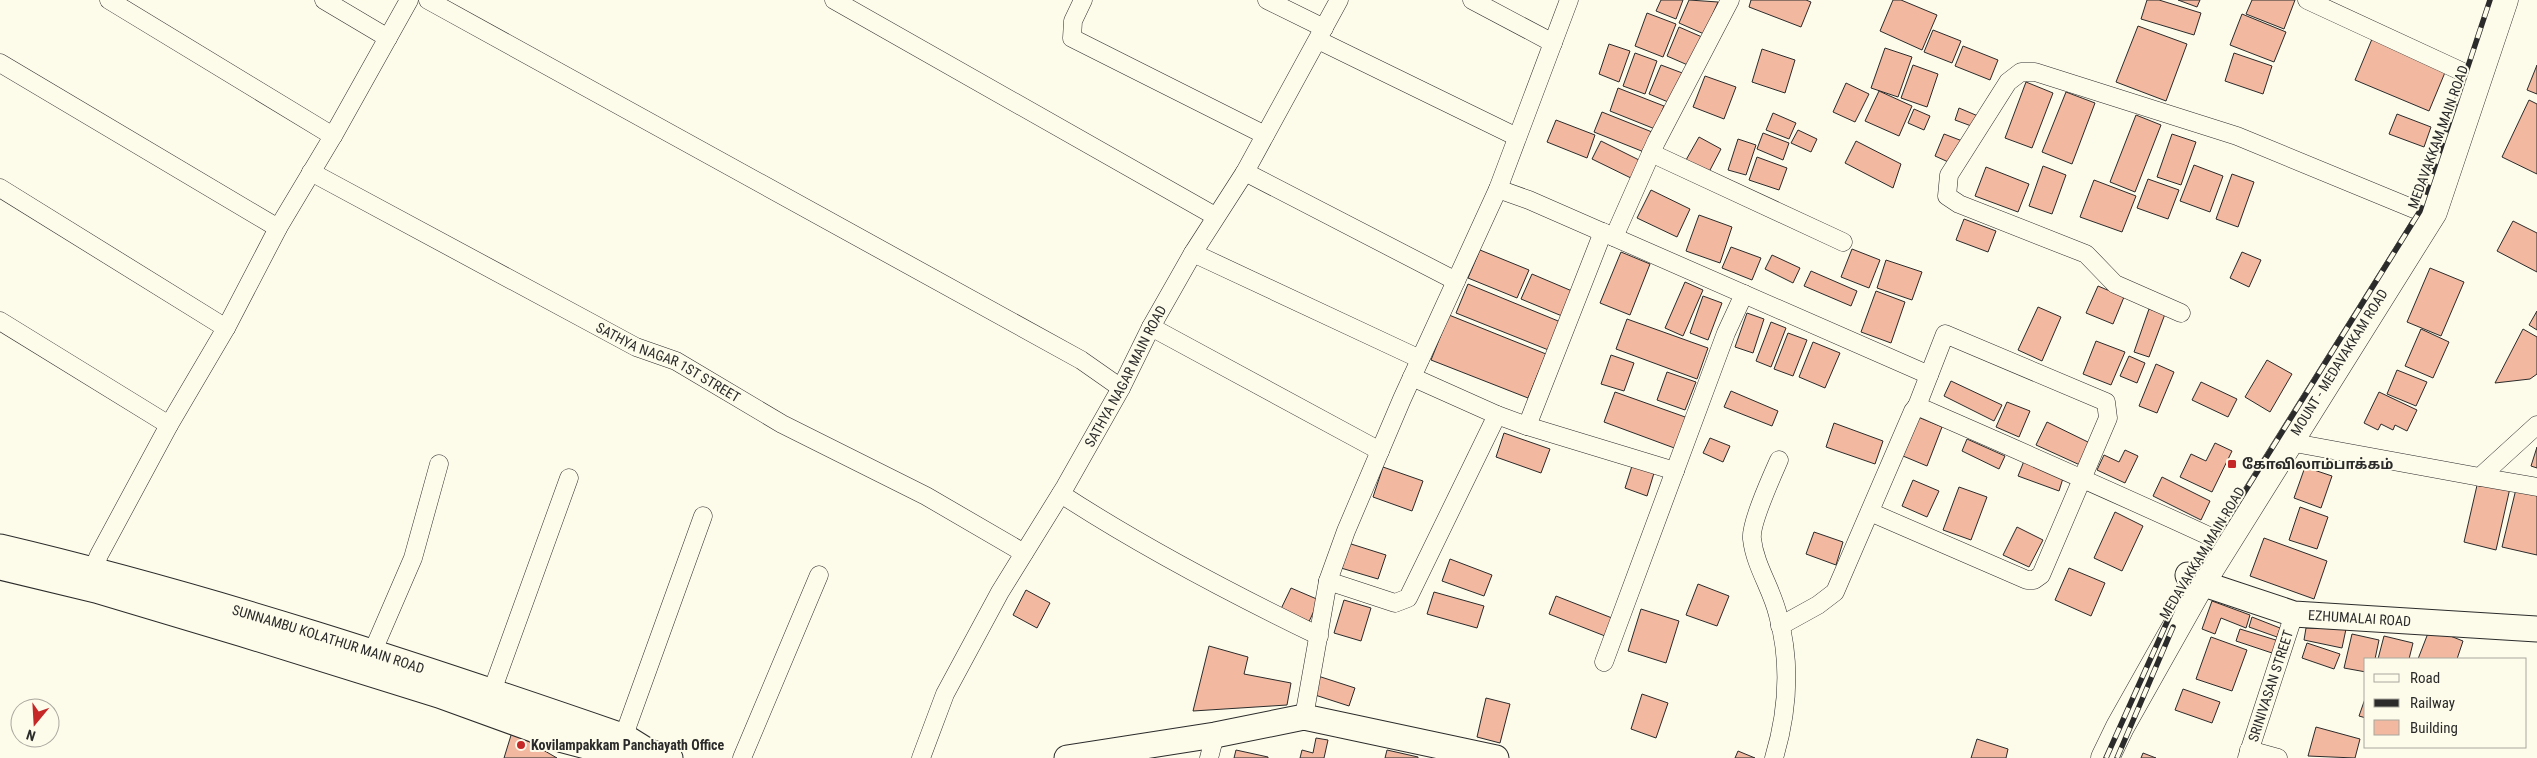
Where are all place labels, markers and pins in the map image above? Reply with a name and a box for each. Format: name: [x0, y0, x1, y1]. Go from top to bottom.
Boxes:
place label: கோவிலாம்பாக்கம்: [2242, 456, 2393, 472]
marker: கோவிலாம்பாக்கம்: [2226, 458, 2238, 470]
place label: Kovilampakkam Panchayath Office: [531, 737, 725, 753]
marker: Kovilampakkam Panchayath Office: [515, 739, 527, 751]

